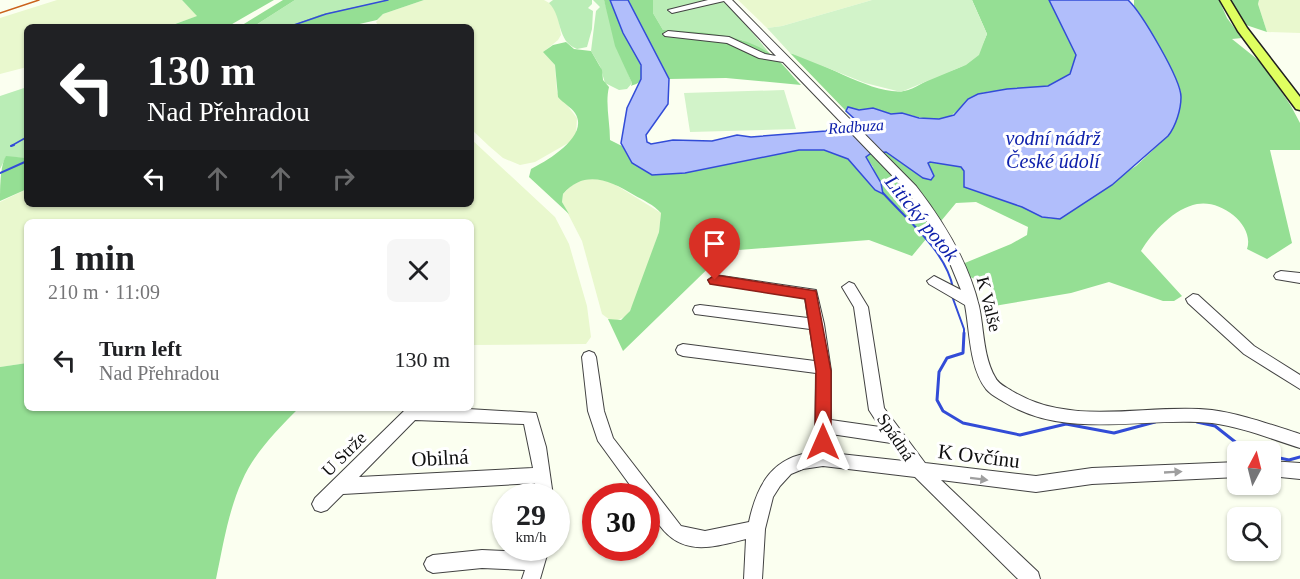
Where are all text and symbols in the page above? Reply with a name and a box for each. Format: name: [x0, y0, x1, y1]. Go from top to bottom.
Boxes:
icon: left: [48, 48, 126, 126]
text: 130 m: [147, 48, 256, 94]
text: Nad Přehradou: [147, 97, 310, 127]
water label: Radbuza: [827, 116, 885, 137]
water label: vodní nádrž České údolí: [1006, 127, 1102, 172]
icon: left: [138, 162, 171, 195]
icon: ahead: [201, 162, 234, 195]
icon: ahead: [264, 162, 297, 195]
icon: right: [327, 162, 360, 195]
water label: Litický potok: [879, 170, 964, 267]
pin: [689, 218, 740, 280]
icon: arrive: [698, 227, 731, 260]
text: 1 min: [48, 238, 135, 278]
button: close: [387, 239, 450, 302]
street label: K Valše: [973, 274, 1005, 334]
text: 210 m · 11:09: [48, 281, 160, 303]
text: Turn left: [99, 336, 182, 361]
icon: left: [48, 344, 81, 377]
text: 130 m: [394, 347, 450, 372]
text: Nad Přehradou: [99, 362, 220, 384]
street label: Spádná: [873, 409, 919, 465]
position arrow: [791, 410, 855, 474]
street label: U Strže: [318, 428, 370, 480]
street label: K Ovčínu: [937, 439, 1022, 473]
north arrow: [1227, 441, 1281, 495]
map controls: [1227, 441, 1281, 561]
street label: Obilná: [411, 444, 470, 471]
one-way arrow: [1164, 467, 1183, 476]
one-way arrow: [970, 474, 989, 484]
speed limit sign: 30: [582, 483, 660, 561]
text: 29: [516, 498, 546, 531]
button: search: [1227, 507, 1281, 561]
text: km/h: [516, 529, 546, 545]

